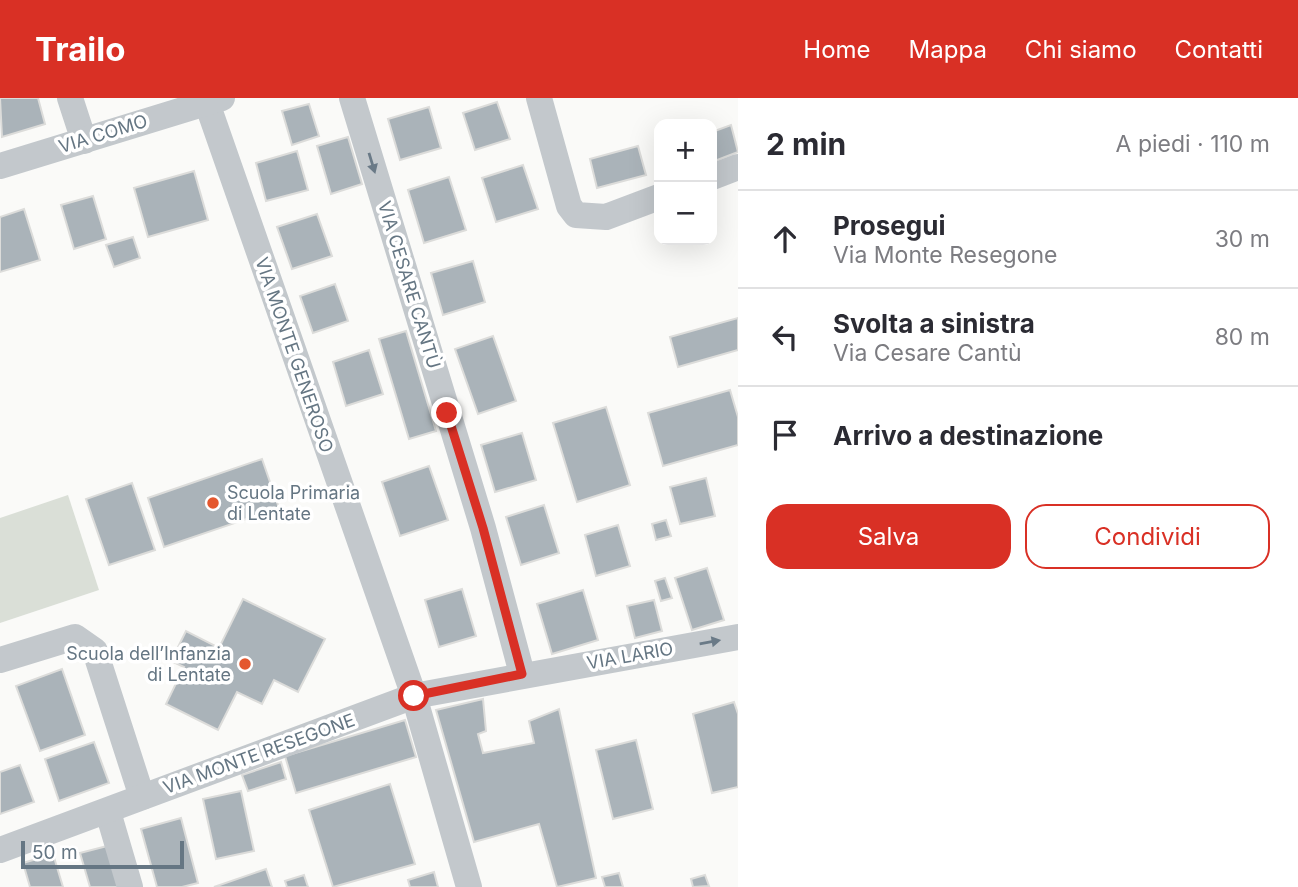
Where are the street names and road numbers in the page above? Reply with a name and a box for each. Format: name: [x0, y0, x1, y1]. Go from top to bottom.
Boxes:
street label: VIA COMO: [56, 110, 150, 157]
street label: VIA CESARE CANTÙ: [374, 198, 446, 371]
street label: VIA MONTE GENEROSO: [251, 254, 338, 455]
street label: VIA LARIO: [585, 638, 675, 673]
street label: VIA MONTE RESEGONE: [160, 709, 357, 798]

